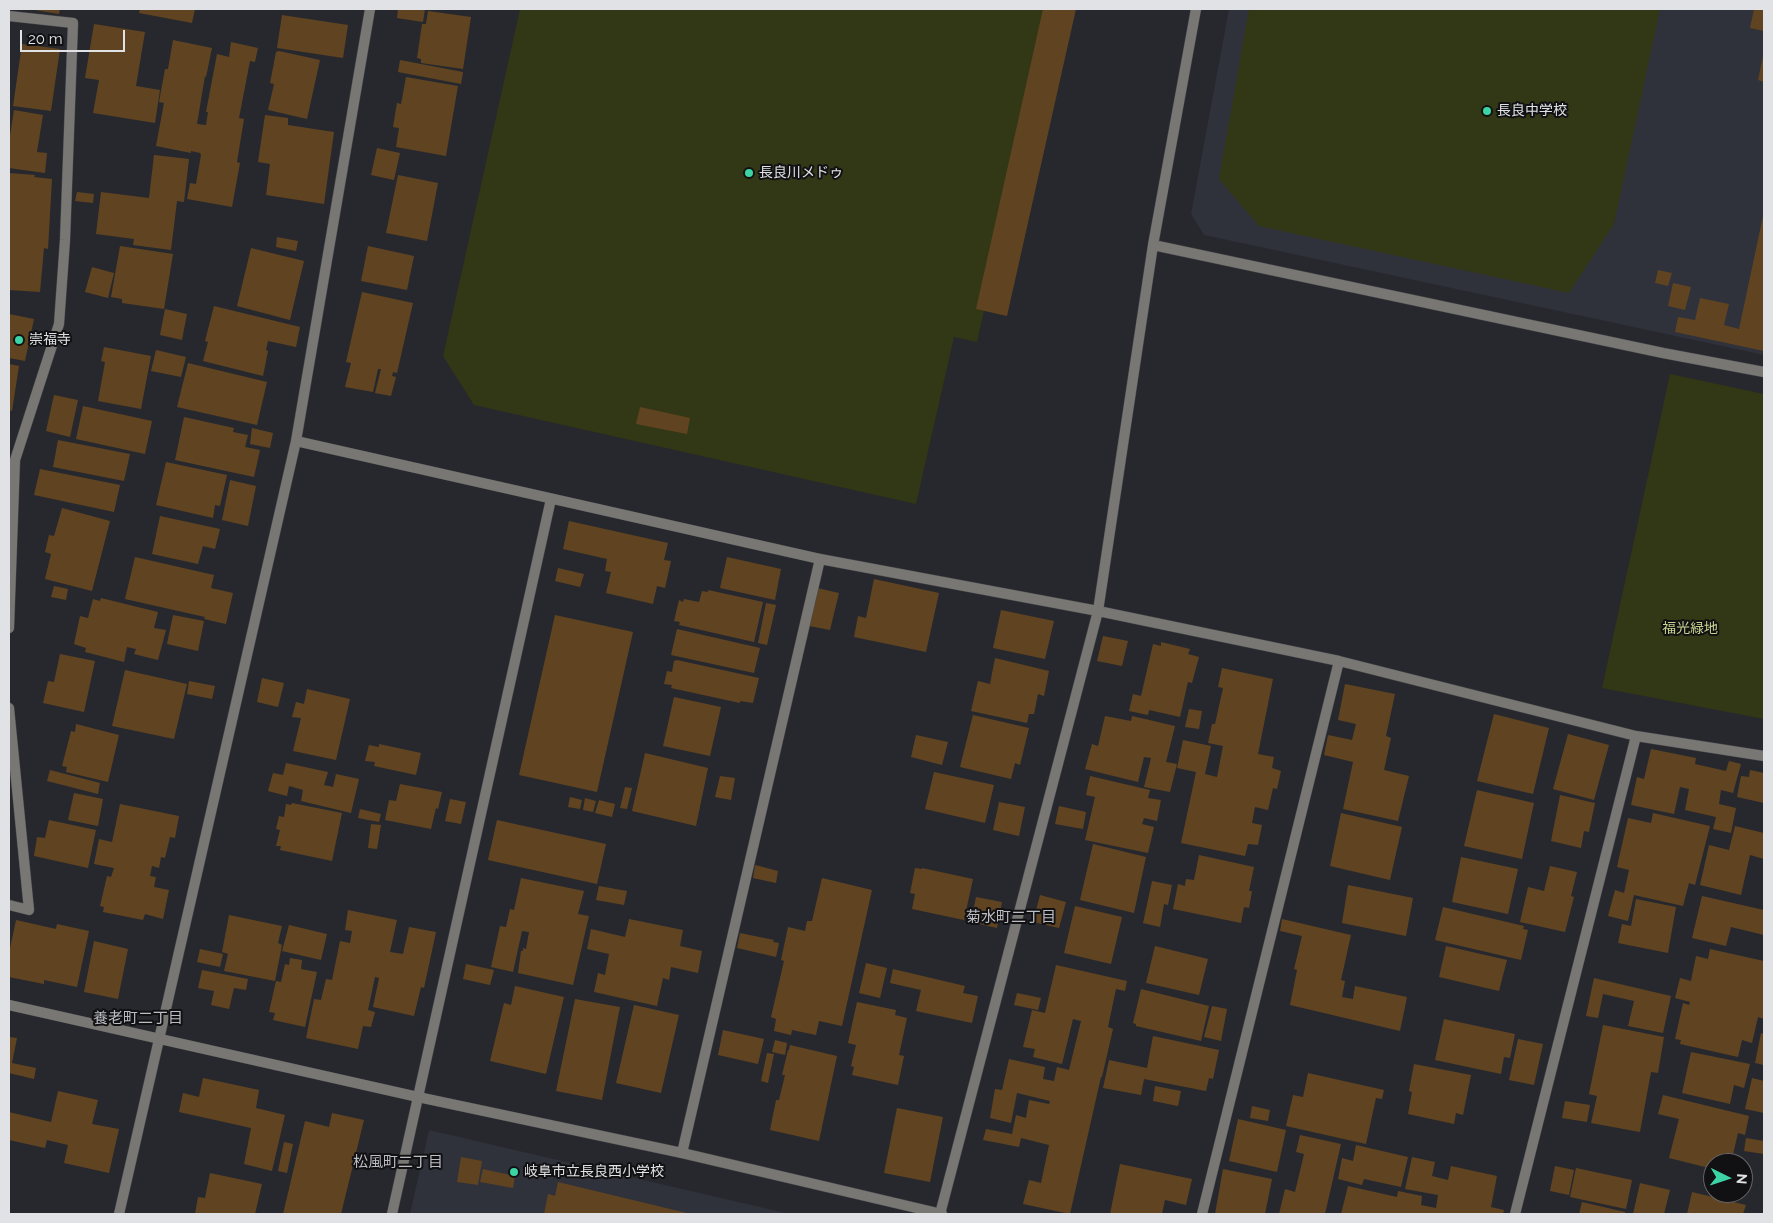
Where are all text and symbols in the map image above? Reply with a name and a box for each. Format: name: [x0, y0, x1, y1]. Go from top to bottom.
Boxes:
scale bar: [22, 20, 128, 52]
text: 20 m: [28, 30, 63, 48]
place label: 長良中学校: [1497, 103, 1567, 119]
marker: 長良中学校: [1481, 105, 1493, 117]
place label: 長良川メドゥ: [759, 165, 843, 181]
marker: 長良川メドゥ: [743, 167, 755, 179]
place label: 崇福寺: [29, 332, 71, 348]
marker: 崇福寺: [13, 334, 25, 346]
park label: 福光緑地: [1662, 621, 1718, 637]
district label: 菊水町二丁目: [966, 908, 1056, 926]
district label: 養老町二丁目: [93, 1009, 183, 1027]
district label: 松風町二丁目: [353, 1153, 443, 1171]
north arrow: [1703, 1153, 1753, 1203]
place label: 岐阜市立長良西小学校: [524, 1164, 664, 1180]
marker: 岐阜市立長良西小学校: [508, 1166, 520, 1178]
text: N: [1734, 1173, 1750, 1185]

